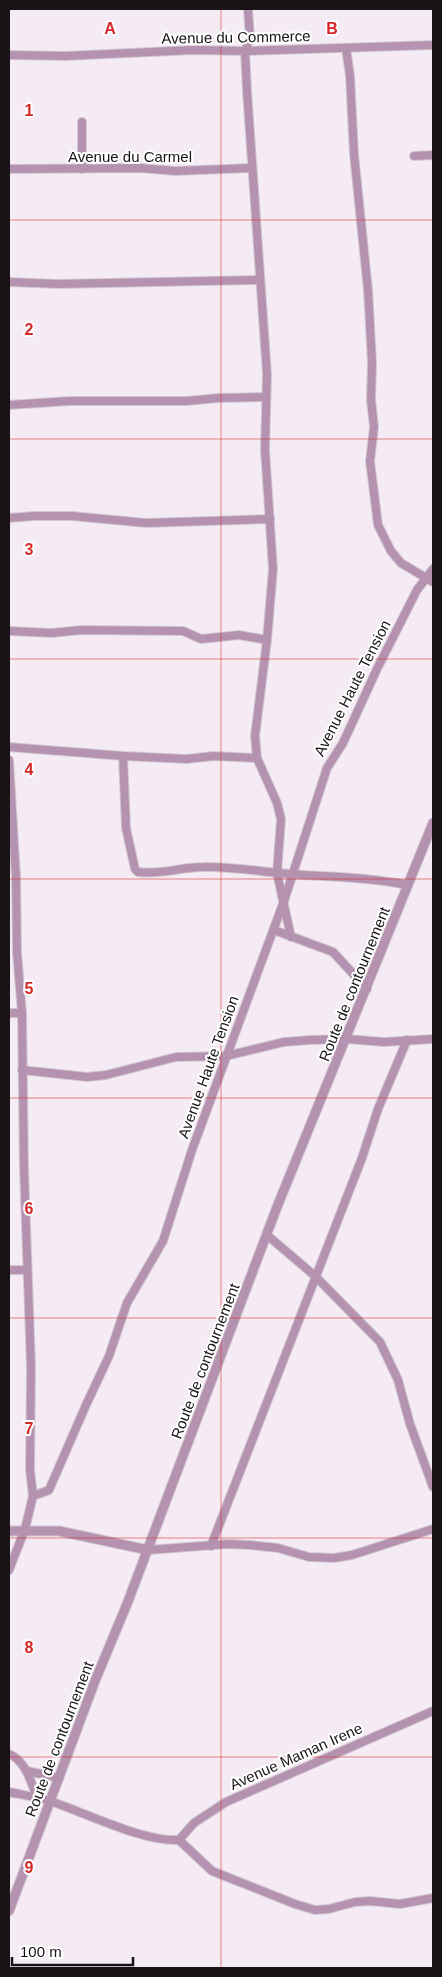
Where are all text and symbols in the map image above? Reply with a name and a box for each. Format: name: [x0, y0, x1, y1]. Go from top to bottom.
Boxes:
text: A: [104, 20, 116, 37]
text: B: [326, 20, 338, 37]
street label: Avenue du Commerce: [161, 27, 311, 47]
text: 1: [25, 102, 34, 119]
street label: Avenue du Carmel: [68, 148, 192, 165]
text: 2: [25, 321, 34, 338]
text: 3: [25, 541, 34, 558]
street label: Avenue Haute Tension: [310, 617, 394, 759]
text: 4: [25, 761, 34, 778]
street label: Route de contournement: [315, 904, 393, 1064]
text: 5: [25, 980, 34, 997]
street label: Avenue Haute Tension: [174, 993, 242, 1141]
text: 6: [25, 1200, 34, 1217]
street label: Route de contournement: [167, 1280, 243, 1441]
text: 7: [25, 1420, 34, 1437]
text: 8: [25, 1639, 34, 1656]
street label: Route de contournement: [21, 1658, 97, 1819]
street label: Avenue Maman Irene: [227, 1719, 365, 1793]
text: 9: [25, 1859, 34, 1876]
scale bar: [12, 1934, 134, 1966]
text: 100 m: [20, 1943, 62, 1960]

